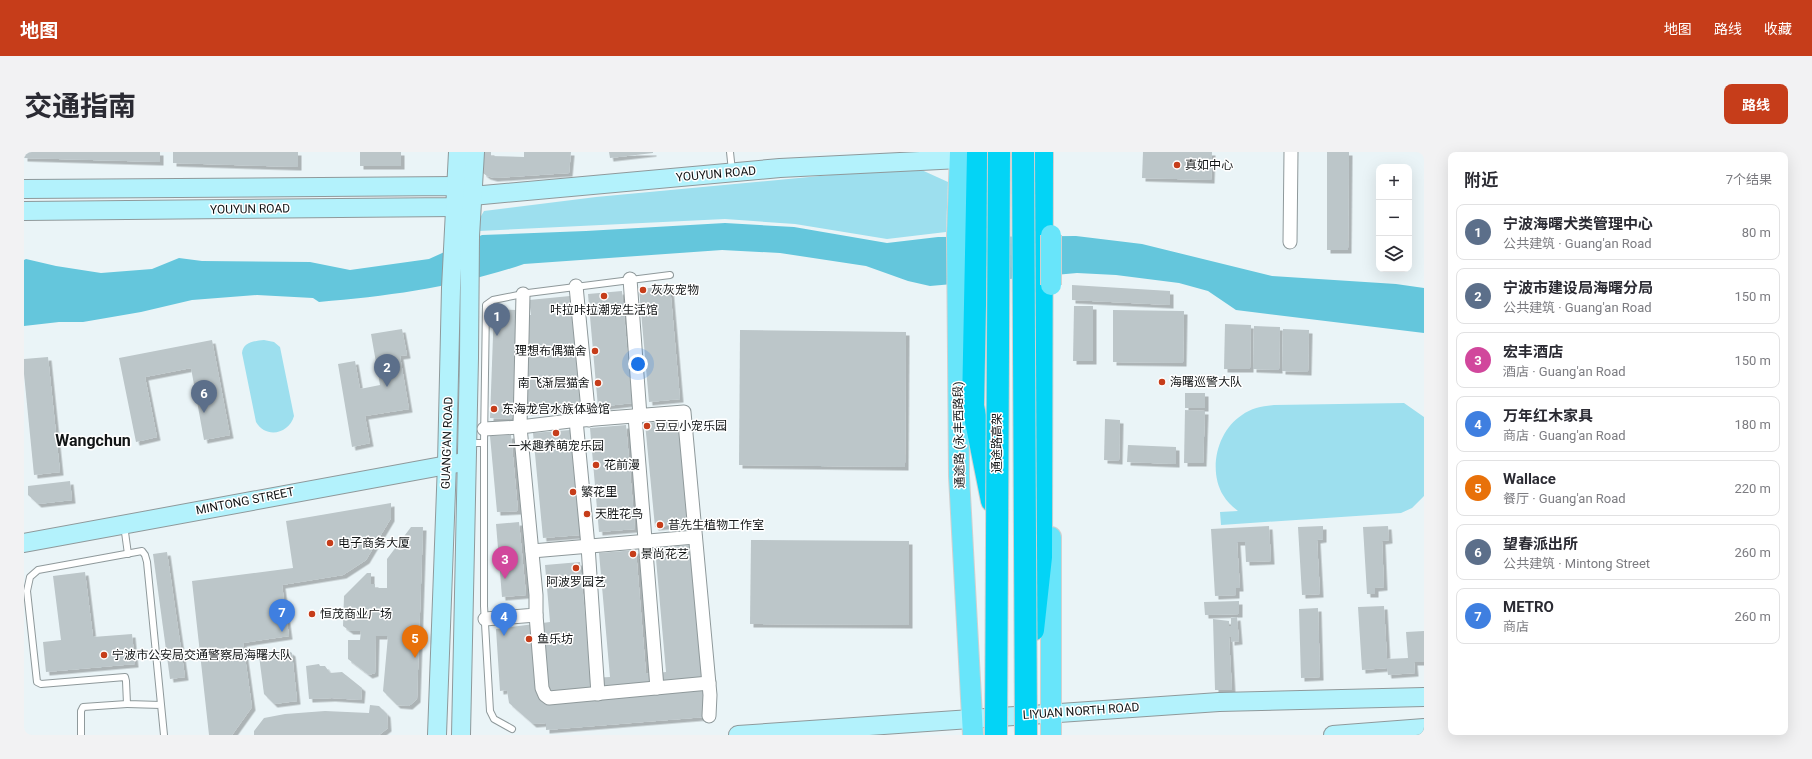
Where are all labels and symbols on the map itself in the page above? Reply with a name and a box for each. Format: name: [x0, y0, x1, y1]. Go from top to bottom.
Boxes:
place label: 真如中心: [1185, 158, 1233, 172]
marker: 真如中心: [1172, 160, 1182, 170]
street label: YOUYUN ROAD: [675, 164, 757, 184]
street label: YOUYUN ROAD: [210, 201, 290, 217]
place label: 灰灰宠物: [651, 283, 699, 297]
marker: 灰灰宠物: [638, 285, 648, 295]
marker: 咔拉咔拉潮宠生活馆: [599, 291, 609, 301]
pin: 1: [484, 303, 510, 336]
place label: 咔拉咔拉潮宠生活馆: [550, 303, 658, 317]
place label: 理想布偶猫舍: [515, 344, 587, 358]
marker: 理想布偶猫舍: [590, 346, 600, 356]
pin: 2: [374, 354, 400, 387]
your location: [628, 354, 648, 374]
place label: 海曙巡警大队: [1170, 375, 1242, 389]
place label: 南飞渐层猫舍: [518, 376, 590, 390]
marker: 海曙巡警大队: [1157, 377, 1167, 387]
marker: 南飞渐层猫舍: [593, 378, 603, 388]
pin: 6: [191, 380, 217, 413]
street label: 通途路 (永丰西路段): [951, 381, 967, 489]
street label: GUANG'AN ROAD: [438, 396, 456, 489]
place label: 东海龙宫水族体验馆: [502, 402, 610, 416]
marker: 东海龙宫水族体验馆: [489, 404, 499, 414]
street label: 通途路高架: [990, 413, 1004, 473]
place label: 豆豆小宠乐园: [655, 419, 727, 433]
marker: 豆豆小宠乐园: [642, 421, 652, 431]
marker: 一米趣养萌宠乐园: [551, 428, 561, 438]
district label: Wangchun: [55, 431, 131, 450]
place label: 一米趣养萌宠乐园: [508, 439, 604, 453]
place label: 花前漫: [604, 458, 640, 472]
marker: 花前漫: [591, 460, 601, 470]
street label: MINTONG STREET: [195, 485, 295, 517]
place label: 繁花里: [581, 485, 617, 499]
marker: 繁花里: [568, 487, 578, 497]
place label: 天胜花鸟: [595, 507, 643, 521]
marker: 天胜花鸟: [582, 509, 592, 519]
place label: 昔先生植物工作室: [668, 518, 764, 532]
marker: 昔先生植物工作室: [655, 520, 665, 530]
place label: 电子商务大厦: [338, 536, 410, 550]
marker: 电子商务大厦: [325, 538, 335, 548]
pin: 3: [492, 546, 518, 579]
place label: 景尚花艺: [641, 547, 689, 561]
marker: 景尚花艺: [628, 549, 638, 559]
marker: 阿波罗园艺: [571, 563, 581, 573]
place label: 阿波罗园艺: [546, 575, 606, 589]
pin: 7: [269, 599, 295, 632]
pin: 4: [491, 603, 517, 636]
place label: 恒茂商业广场: [320, 607, 392, 621]
marker: 恒茂商业广场: [307, 609, 317, 619]
pin: 5: [402, 625, 428, 658]
place label: 鱼乐坊: [537, 632, 573, 646]
marker: 鱼乐坊: [524, 634, 534, 644]
place label: 宁波市公安局交通警察局海曙大队: [112, 648, 292, 662]
marker: 宁波市公安局交通警察局海曙大队: [99, 650, 109, 660]
street label: LIYUAN NORTH ROAD: [1022, 700, 1140, 722]

